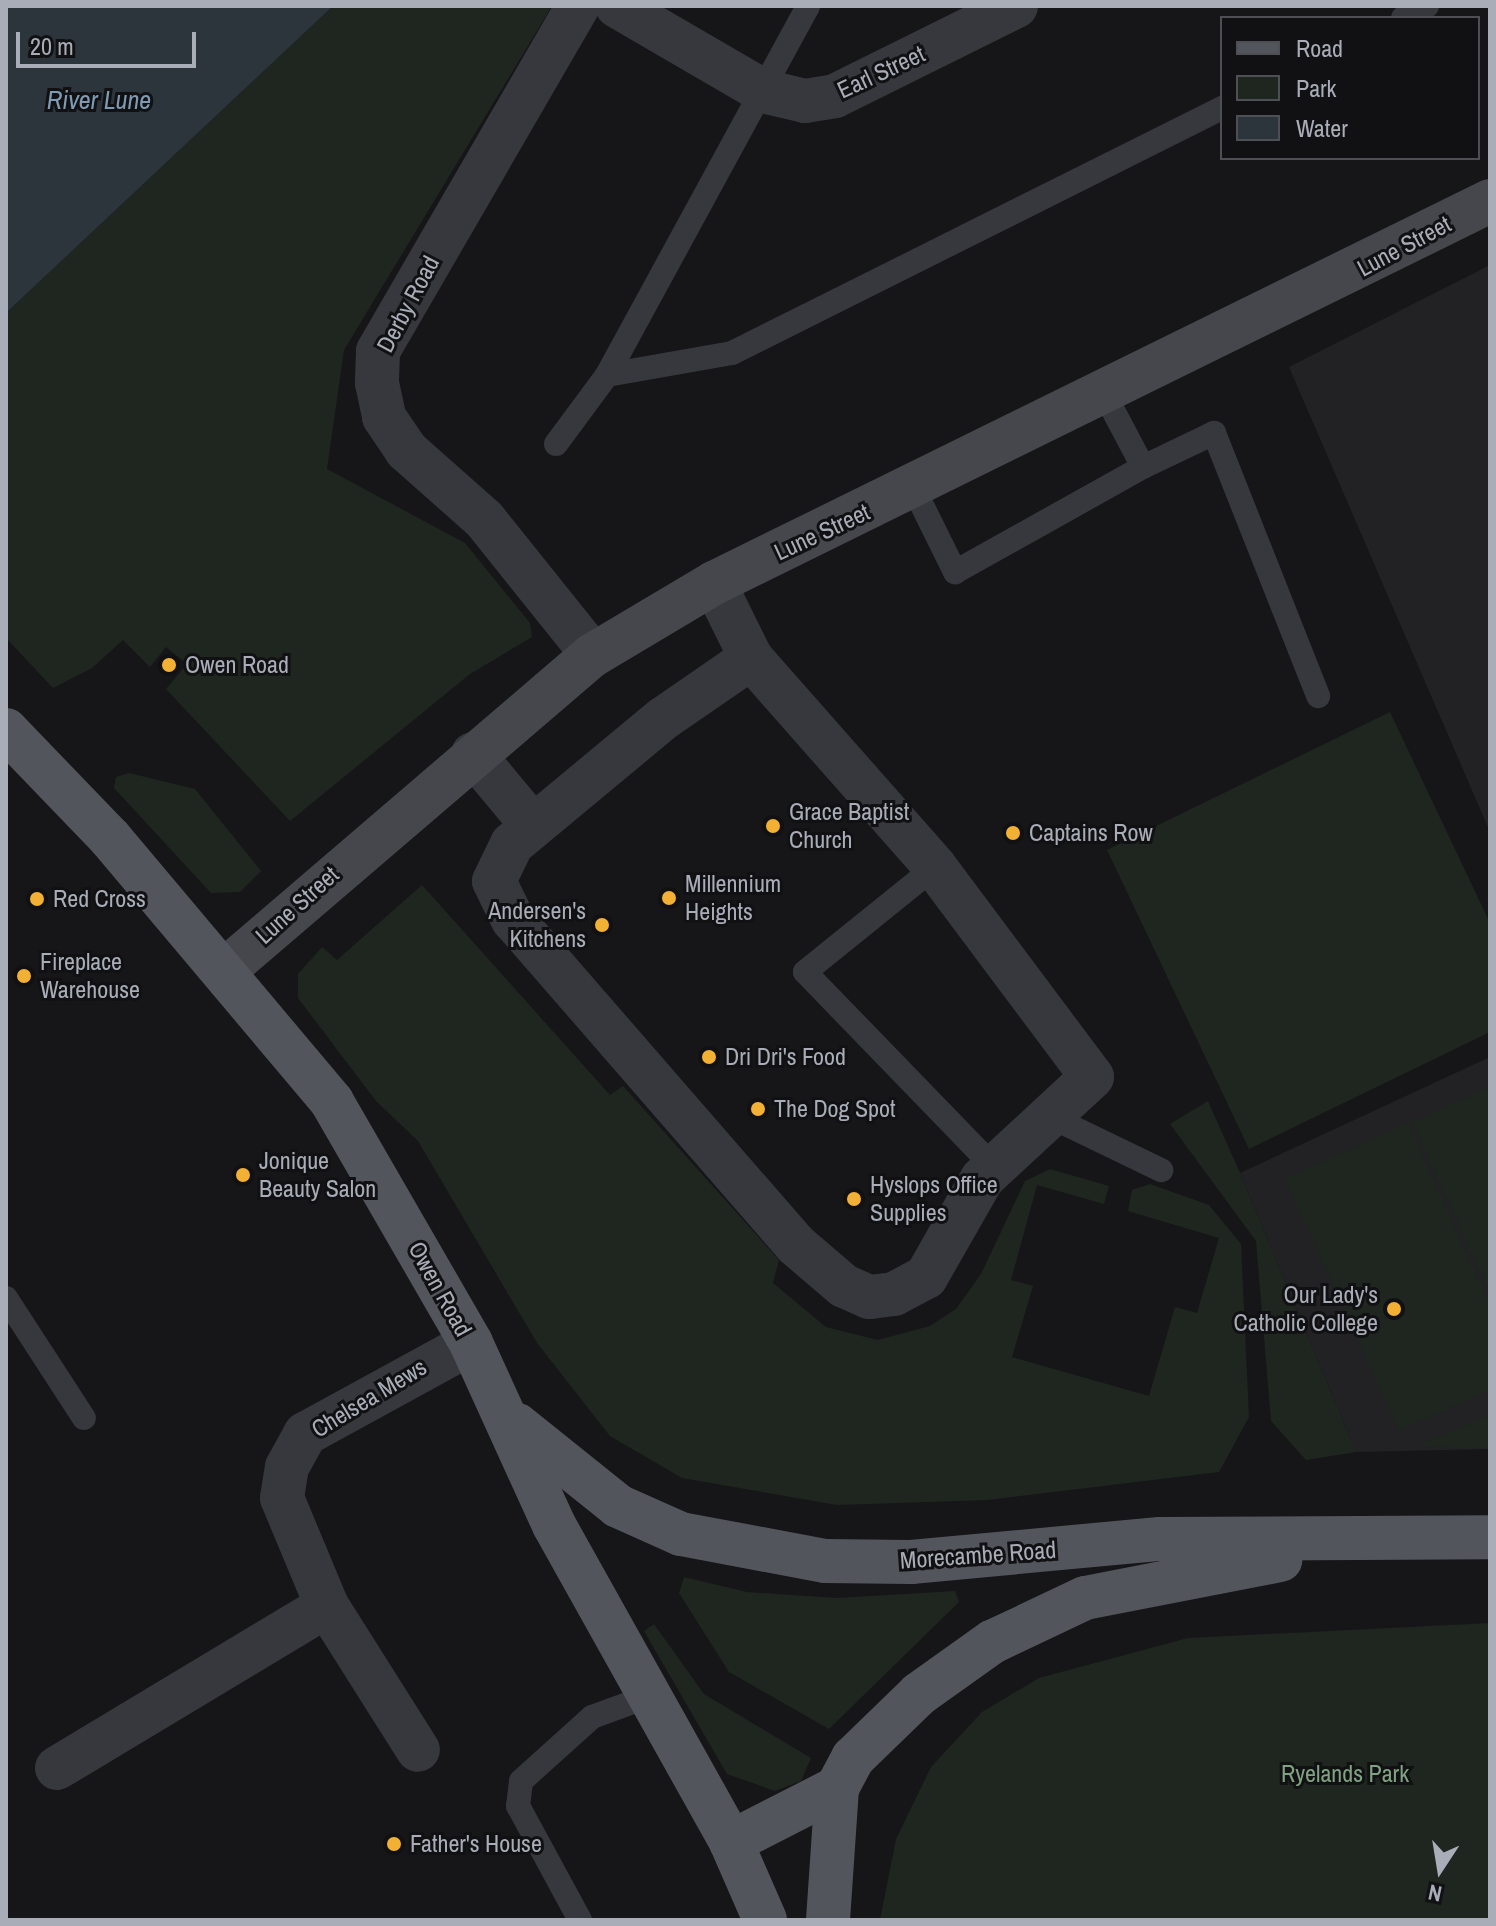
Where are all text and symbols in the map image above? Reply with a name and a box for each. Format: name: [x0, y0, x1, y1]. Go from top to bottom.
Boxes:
scale bar: [20, 16, 200, 66]
legend: [1220, 16, 1480, 160]
text: 20 m: [30, 30, 74, 62]
text: Road: [1296, 32, 1343, 64]
street label: Earl Street: [833, 39, 929, 105]
text: Park: [1296, 72, 1336, 104]
water label: River Lune: [47, 84, 151, 116]
text: Water: [1296, 112, 1348, 144]
street label: Lune Street: [1352, 209, 1456, 283]
street label: Derby Road: [371, 251, 445, 357]
street label: Lune Street: [770, 497, 874, 567]
place label: Owen Road: [185, 651, 289, 679]
marker: Owen Road: [160, 656, 178, 674]
place label: Grace Baptist Church: [789, 798, 909, 854]
marker: Grace Baptist Church: [764, 817, 782, 835]
place label: Captains Row: [1029, 819, 1153, 847]
marker: Captains Row: [1004, 824, 1022, 842]
street label: Lune Street: [250, 860, 344, 950]
place label: Millennium Heights: [685, 870, 781, 926]
place label: Red Cross: [53, 885, 146, 913]
marker: Millennium Heights: [660, 889, 678, 907]
marker: Red Cross: [28, 890, 46, 908]
place label: Andersen's Kitchens: [488, 897, 586, 953]
marker: Andersen's Kitchens: [593, 916, 611, 934]
place label: Fireplace Warehouse: [40, 948, 140, 1004]
marker: Fireplace Warehouse: [15, 967, 33, 985]
place label: Dri Dri's Food: [725, 1043, 846, 1071]
marker: Dri Dri's Food: [700, 1048, 718, 1066]
place label: The Dog Spot: [774, 1095, 895, 1123]
marker: The Dog Spot: [749, 1100, 767, 1118]
place label: Jonique Beauty Salon: [259, 1147, 376, 1203]
marker: Jonique Beauty Salon: [234, 1166, 252, 1184]
place label: Hyslops Office Supplies: [870, 1171, 998, 1227]
marker: Hyslops Office Supplies: [845, 1190, 863, 1208]
street label: Owen Road: [402, 1237, 478, 1341]
place label: Our Lady's Catholic College: [1234, 1281, 1378, 1337]
marker: Our Lady's Catholic College: [1385, 1300, 1403, 1318]
street label: Chelsea Mews: [306, 1352, 432, 1444]
street label: Morecambe Road: [899, 1535, 1057, 1575]
park label: Ryelands Park: [1281, 1760, 1409, 1788]
place label: Father's House: [410, 1830, 542, 1858]
north arrow: [1400, 1830, 1480, 1910]
marker: Father's House: [385, 1835, 403, 1853]
text: N: [1426, 1877, 1445, 1910]

